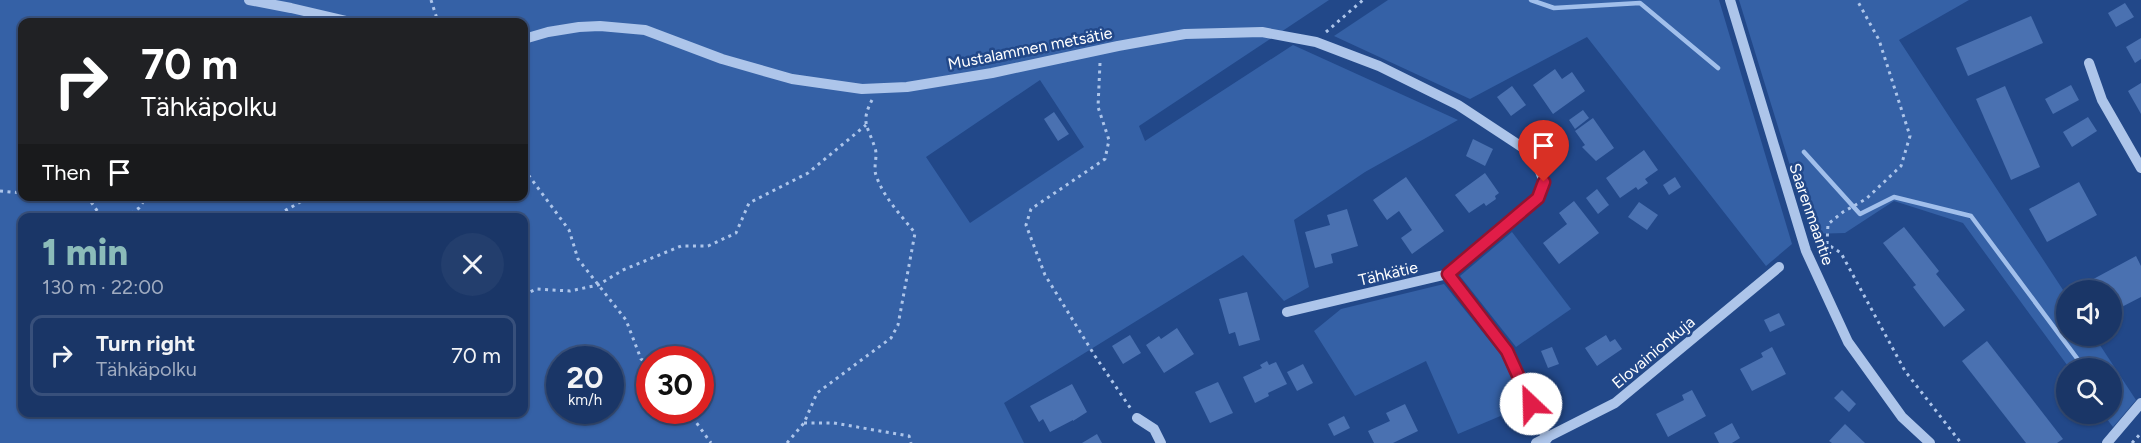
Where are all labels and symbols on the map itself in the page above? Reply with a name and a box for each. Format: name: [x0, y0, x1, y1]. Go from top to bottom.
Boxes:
street label: Mustalammen metsätie: [946, 23, 1114, 74]
pin: [1518, 120, 1569, 182]
street label: Saarenmaantie: [1785, 161, 1838, 268]
street label: Tähkätie: [1357, 257, 1420, 290]
street label: Elovainionkuja: [1608, 312, 1699, 392]
speed limit sign: 30: [636, 346, 714, 424]
position arrow: [1499, 372, 1563, 436]

